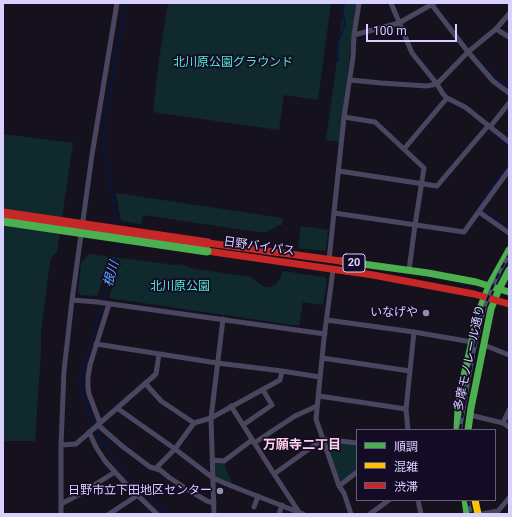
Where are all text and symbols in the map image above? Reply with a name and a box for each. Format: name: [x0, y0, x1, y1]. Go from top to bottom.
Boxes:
scale bar: [368, 16, 459, 42]
text: 100 m: [373, 24, 407, 38]
park label: 北川原公園グラウンド: [173, 56, 293, 70]
street label: 日野バイパス: [222, 235, 296, 259]
road number: 20: [343, 254, 365, 272]
water label: 根川: [101, 259, 123, 289]
park label: 北川原公園: [150, 280, 210, 294]
street label: 多摩モノレール通り: [452, 304, 488, 412]
place label: いなげや: [370, 306, 418, 320]
marker: いなげや: [421, 308, 431, 318]
legend: [356, 429, 496, 501]
district label: 万願寺二丁目: [263, 438, 341, 454]
text: 順調: [394, 440, 418, 454]
text: 混雑: [394, 460, 418, 474]
text: 渋滞: [394, 480, 418, 494]
place label: 日野市立下田地区センター: [68, 484, 212, 498]
marker: 日野市立下田地区センター: [215, 486, 225, 496]

